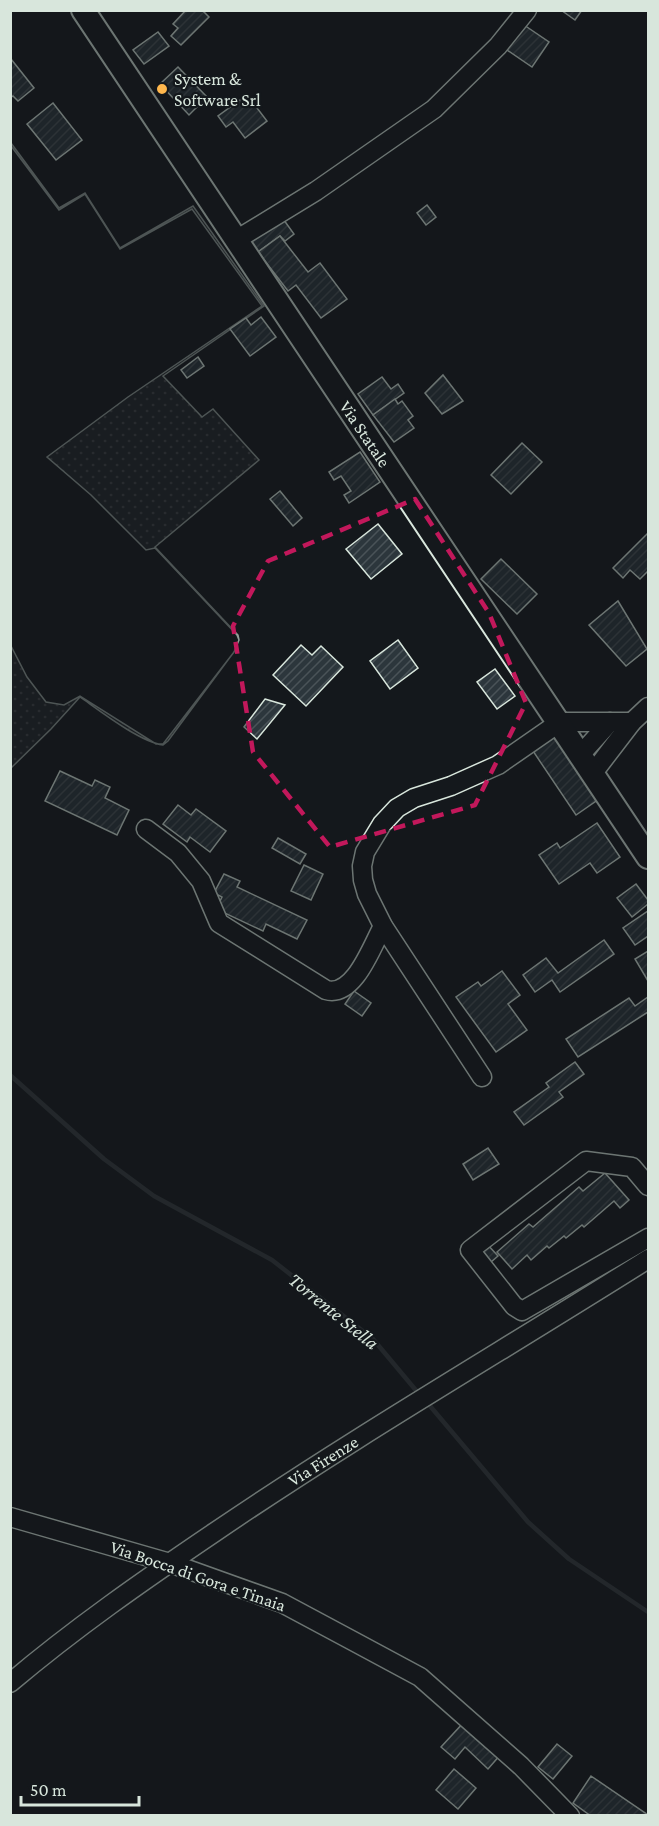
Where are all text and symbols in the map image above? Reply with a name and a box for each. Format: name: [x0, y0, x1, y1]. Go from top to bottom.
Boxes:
place label: System & Software Srl: [174, 69, 261, 110]
marker: System & Software Srl: [155, 82, 169, 96]
street label: Via Statale: [335, 397, 395, 471]
water label: Torrente Stella: [285, 1268, 383, 1354]
street label: Via Firenze: [284, 1432, 362, 1490]
street label: Via Bocca di Gora e Tinaia: [108, 1537, 288, 1615]
scale bar: [21, 1769, 140, 1807]
text: 50 m: [30, 1780, 67, 1800]

